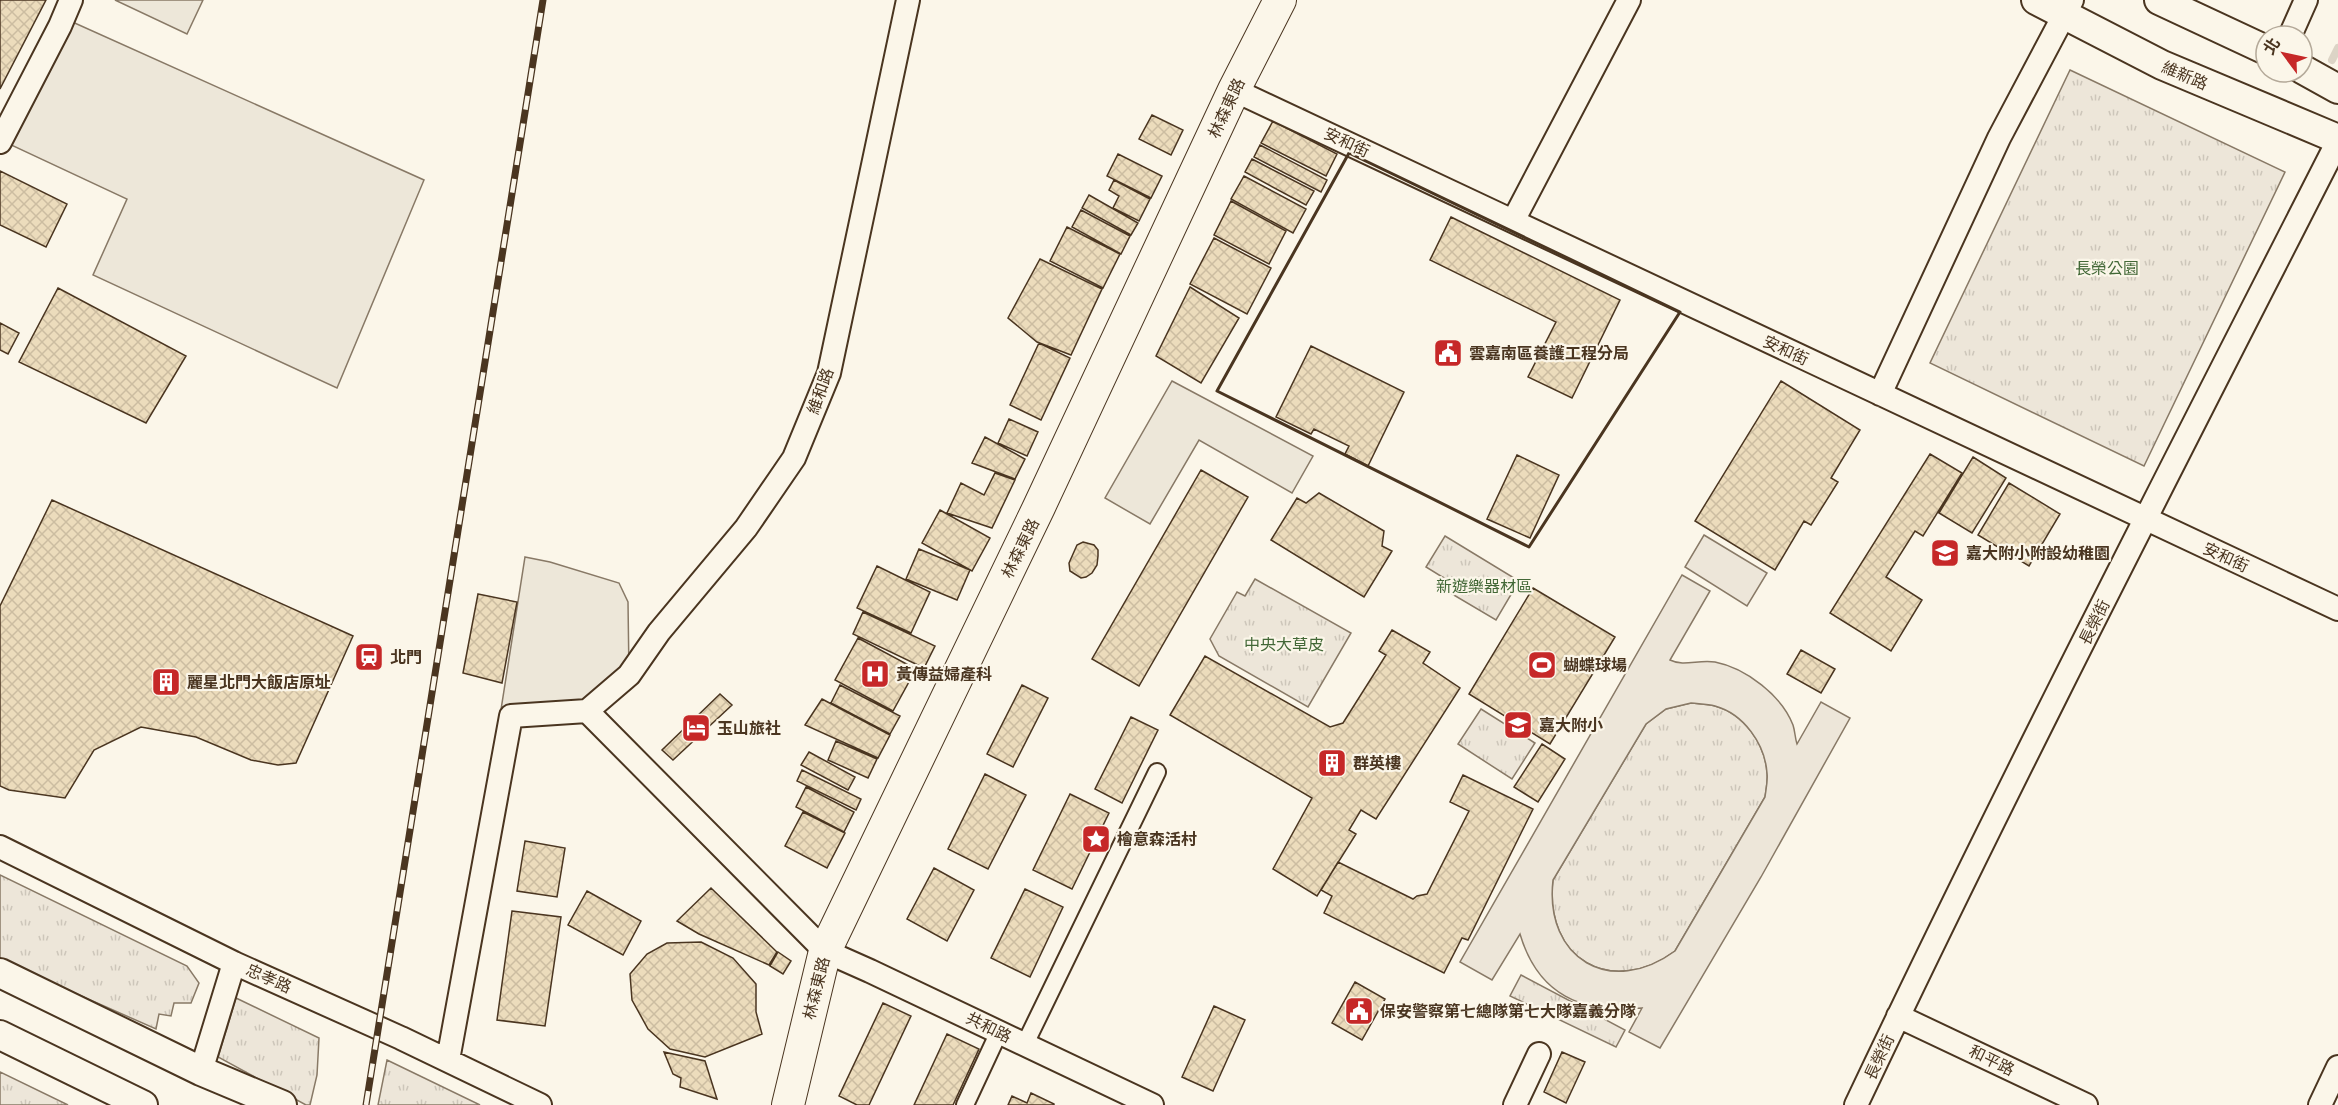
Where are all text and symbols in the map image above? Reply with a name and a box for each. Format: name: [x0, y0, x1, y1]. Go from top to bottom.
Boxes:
north arrow: [2254, 24, 2314, 84]
text: 北: [2259, 34, 2284, 58]
street label: 維新路: [2159, 56, 2211, 94]
street label: 林森東路: [1203, 75, 1249, 141]
street label: 安和街: [1321, 123, 1373, 161]
park label: 長榮公園: [2075, 258, 2139, 278]
street label: 安和街: [1760, 331, 1812, 369]
public building icon: 雲嘉南區養護工程分局: [1432, 337, 1464, 369]
place label: 雲嘉南區養護工程分局: [1469, 343, 1629, 363]
street label: 維和路: [802, 365, 838, 417]
street label: 林森東路: [997, 515, 1043, 581]
school or university icon: 嘉大附小附設幼稚園: [1929, 537, 1961, 569]
street label: 安和街: [2200, 538, 2252, 576]
place label: 嘉大附小附設幼稚園: [1966, 543, 2110, 563]
park label: 新遊樂器材區: [1436, 576, 1532, 596]
street label: 長榮街: [2074, 596, 2114, 648]
park label: 中央大草皮: [1244, 634, 1324, 654]
station icon: 北門: [353, 641, 385, 673]
place label: 北門: [390, 647, 422, 667]
sports icon: 蝴蝶球場: [1526, 649, 1558, 681]
place label: 蝴蝶球場: [1563, 655, 1627, 675]
hospital icon: 黃傳益婦產科: [859, 658, 891, 690]
place label: 黃傳益婦產科: [896, 664, 992, 684]
building icon: 麗星北門大飯店原址: [150, 666, 182, 698]
place label: 麗星北門大飯店原址: [187, 672, 331, 692]
school or university icon: 嘉大附小: [1502, 709, 1534, 741]
hotel icon: 玉山旅社: [680, 712, 712, 744]
place label: 嘉大附小: [1539, 715, 1603, 735]
place label: 玉山旅社: [717, 718, 781, 738]
building icon: 群英樓: [1316, 747, 1348, 779]
place label: 群英樓: [1353, 753, 1401, 773]
place icon: 檜意森活村: [1080, 823, 1112, 855]
place label: 檜意森活村: [1117, 829, 1197, 849]
street label: 林森東路: [799, 955, 833, 1021]
street label: 忠孝路: [243, 959, 295, 997]
public building icon: 保安警察第七總隊第七大隊嘉義分隊: [1343, 995, 1375, 1027]
place label: 保安警察第七總隊第七大隊嘉義分隊: [1380, 1001, 1636, 1021]
street label: 共和路: [963, 1007, 1015, 1047]
street label: 長榮街: [1860, 1031, 1898, 1083]
street label: 和平路: [1966, 1040, 2018, 1080]

